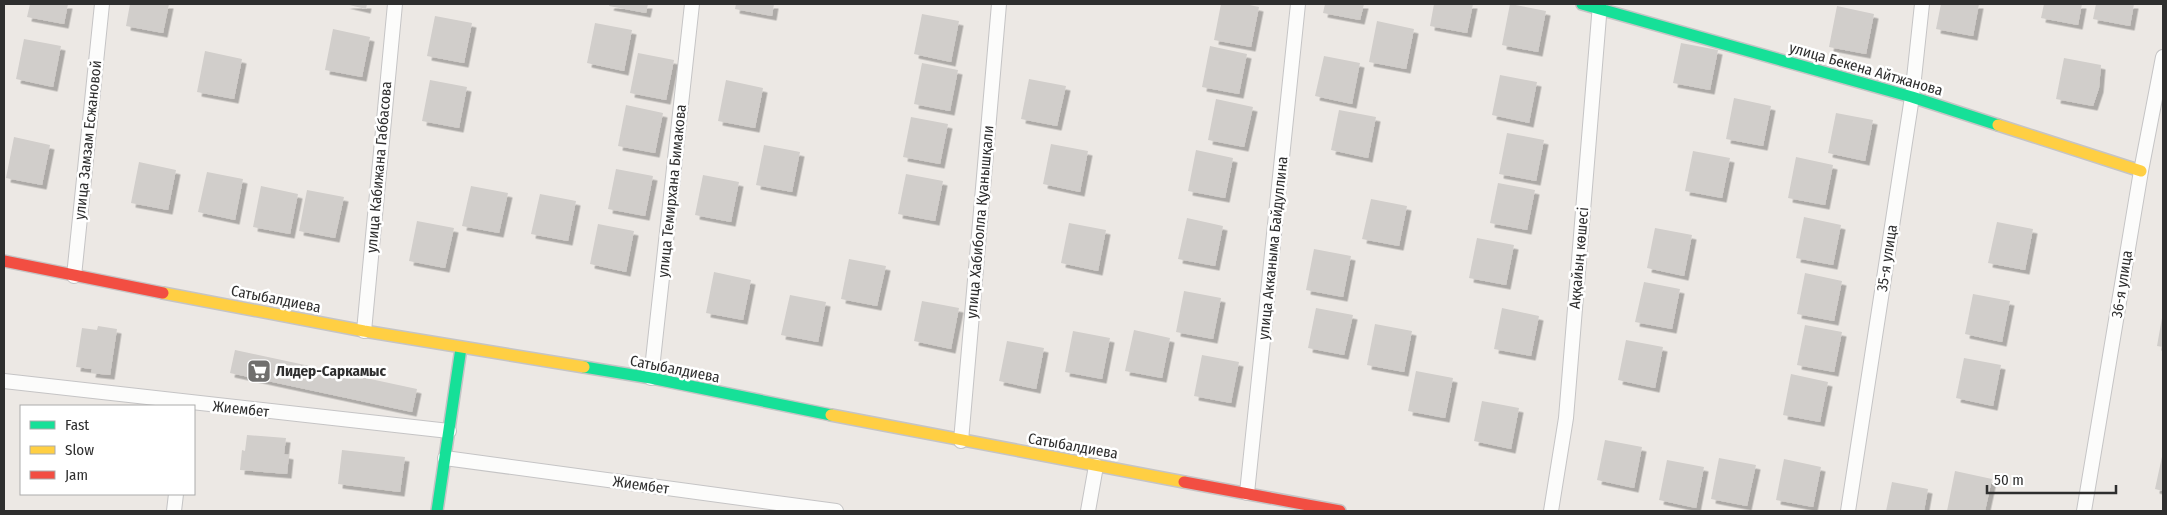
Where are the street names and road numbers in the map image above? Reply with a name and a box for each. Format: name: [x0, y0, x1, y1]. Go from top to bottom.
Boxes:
street label: улица Бекена Айтжанова: [1787, 38, 1945, 100]
street label: улица Замзам Есжановой: [71, 59, 105, 221]
street label: улица Кабижана Габбасова: [363, 80, 395, 254]
street label: улица Темирхана Бимакова: [654, 103, 690, 279]
street label: улица Хабиболла Қуанышқали: [963, 125, 997, 319]
street label: улица Акканыма Байдуллина: [1254, 155, 1292, 341]
street label: Аққайың көшесі: [1566, 206, 1592, 310]
street label: 35-я улица: [1873, 223, 1901, 293]
street label: 36-я улица: [2108, 249, 2136, 319]
street label: Сатыбалдиева: [230, 281, 322, 317]
street label: Сатыбалдиева: [629, 351, 721, 387]
street label: Жиембет: [212, 397, 271, 421]
street label: Сатыбалдиева: [1027, 429, 1119, 463]
street label: Жиембет: [612, 472, 671, 498]

